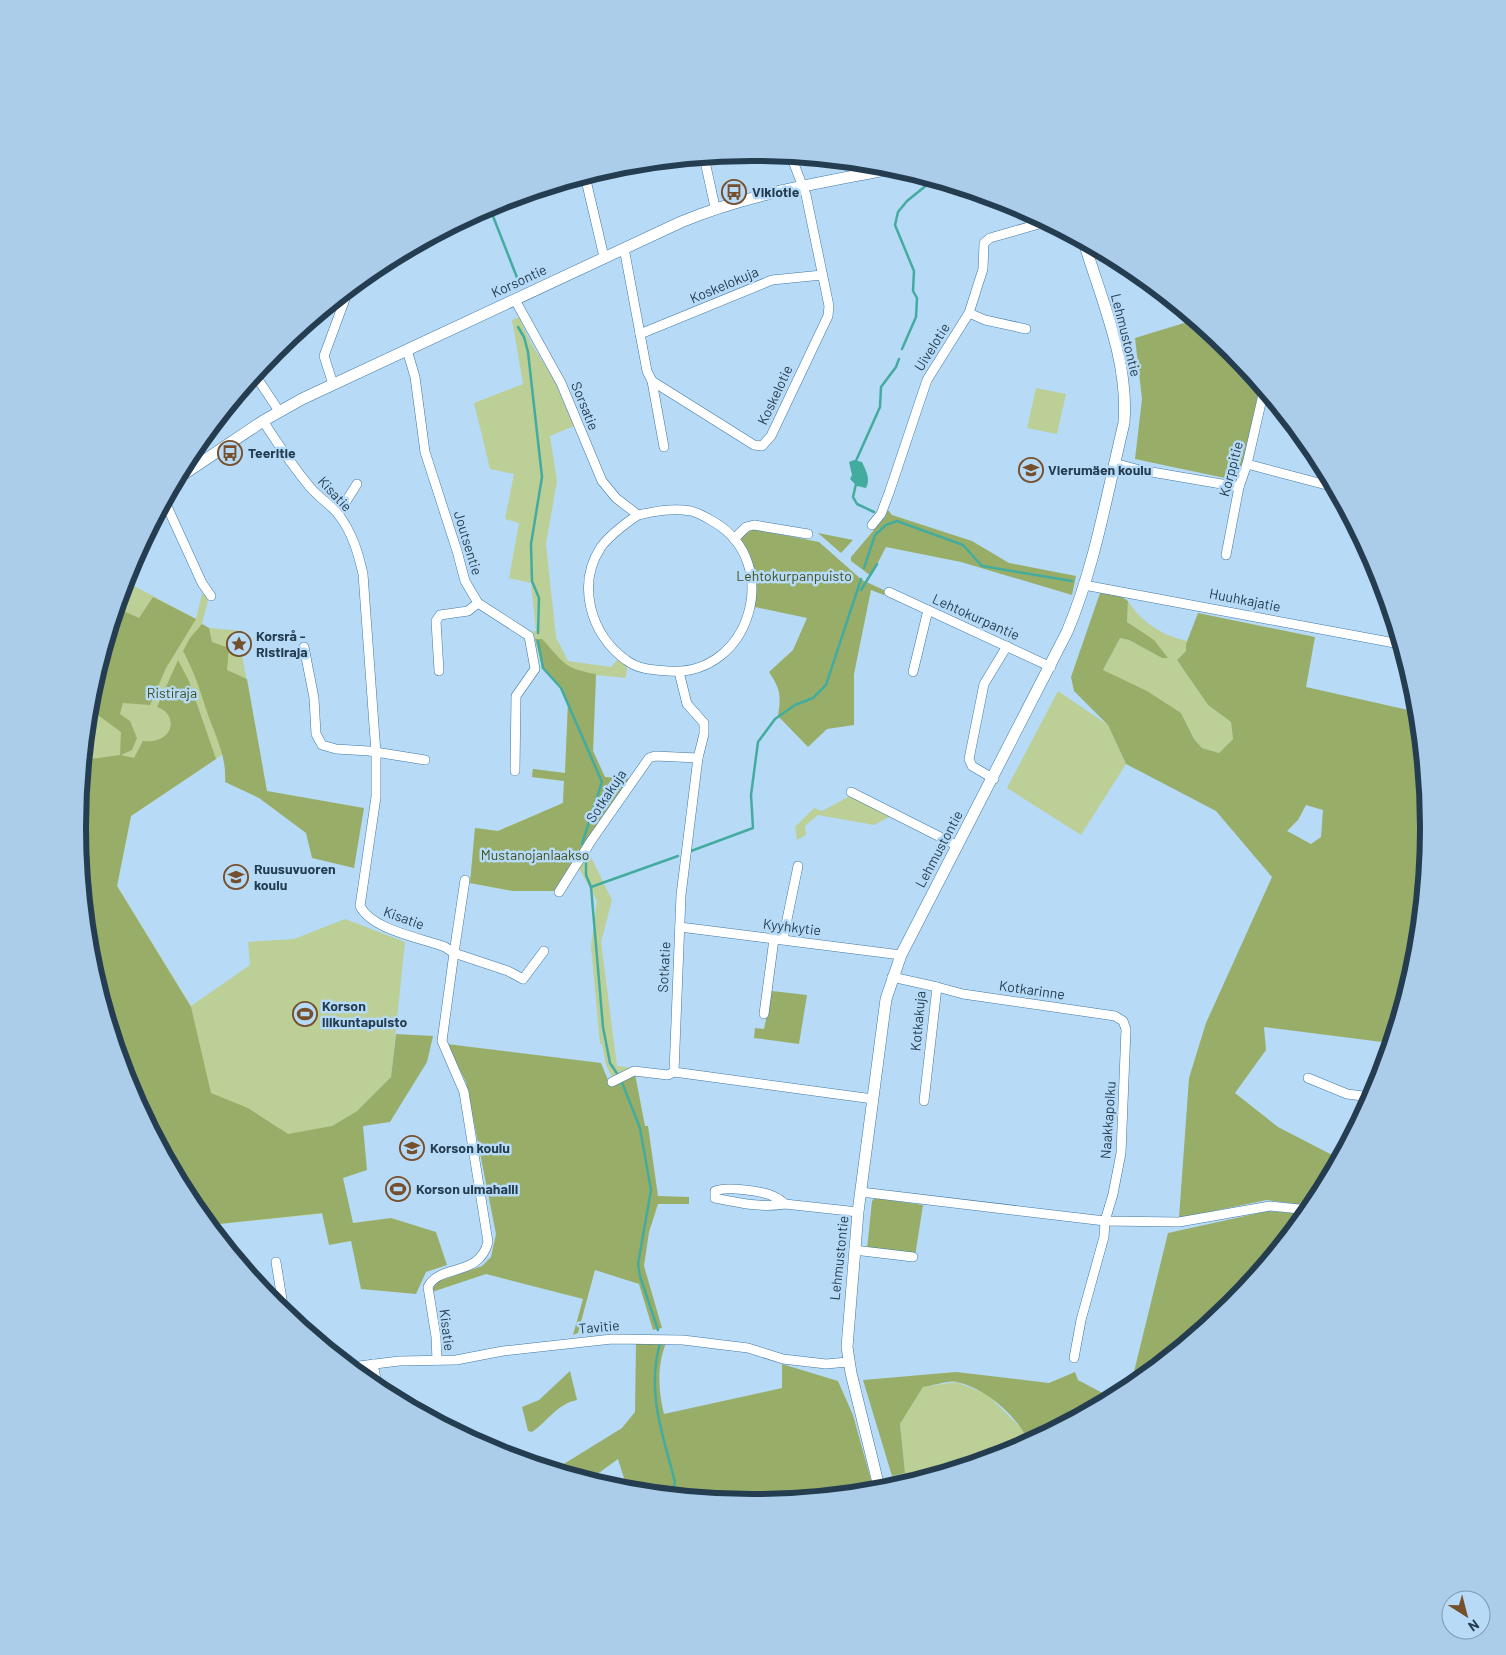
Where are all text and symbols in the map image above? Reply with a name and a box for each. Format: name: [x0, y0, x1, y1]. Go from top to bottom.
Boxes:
bus stop icon: Viklotie: [721, 179, 747, 205]
place label: Viklotie: [752, 183, 800, 200]
street label: Korsontie: [488, 260, 549, 301]
street label: Koskelokuja: [687, 262, 761, 307]
street label: Lehmustontie: [1108, 292, 1145, 378]
street label: Uivelotie: [910, 320, 953, 374]
street label: Koskelotie: [753, 362, 796, 427]
street label: Sorsatie: [568, 379, 603, 433]
bus stop icon: Teeritie: [217, 440, 243, 466]
street label: Korppitie: [1215, 440, 1246, 498]
place label: Teeritie: [248, 444, 296, 461]
school or university icon: Vierumäen koulu: [1018, 457, 1044, 483]
place label: Vierumäen koulu: [1048, 461, 1151, 478]
street label: Kisatie: [315, 472, 356, 515]
street label: Joutsentie: [451, 509, 486, 577]
park label: Lehtokurpanpuisto: [736, 567, 852, 584]
street label: Huuhkajatie: [1208, 584, 1282, 615]
street label: Lehtokurpantie: [930, 590, 1022, 643]
place label: Korsrå - Ristiraja: [256, 627, 308, 660]
place icon: Korsrå - Ristiraja: [226, 631, 252, 657]
park label: Ristiraja: [147, 684, 197, 701]
street label: Sotkakuja: [582, 766, 629, 825]
street label: Lehmustontie: [911, 807, 966, 890]
park label: Mustanojanlaakso: [481, 846, 589, 863]
place label: Ruusuvuoren koulu: [254, 860, 336, 893]
school or university icon: Ruusuvuoren koulu: [223, 864, 249, 890]
street label: Kisatie: [381, 902, 427, 933]
street label: Kyyhkytie: [762, 915, 822, 938]
street label: Sotkatie: [654, 941, 673, 993]
street label: Kotkarinne: [998, 976, 1066, 1003]
street label: Kotkakuja: [906, 990, 929, 1052]
place label: Korson liikuntapuisto: [322, 997, 407, 1030]
sports icon: Korson liikuntapuisto: [292, 1001, 318, 1027]
street label: Naakkapolku: [1096, 1081, 1119, 1159]
school or university icon: Korson koulu: [399, 1135, 425, 1161]
place label: Korson koulu: [430, 1139, 510, 1156]
sports icon: Korson uimahalli: [385, 1176, 411, 1202]
place label: Korson uimahalli: [416, 1180, 518, 1197]
street label: Lehmustontie: [826, 1215, 851, 1301]
street label: Kisatie: [436, 1308, 458, 1352]
street label: Tavitie: [578, 1316, 620, 1337]
north arrow: [1441, 1590, 1491, 1640]
text: N: [1465, 1616, 1483, 1636]

